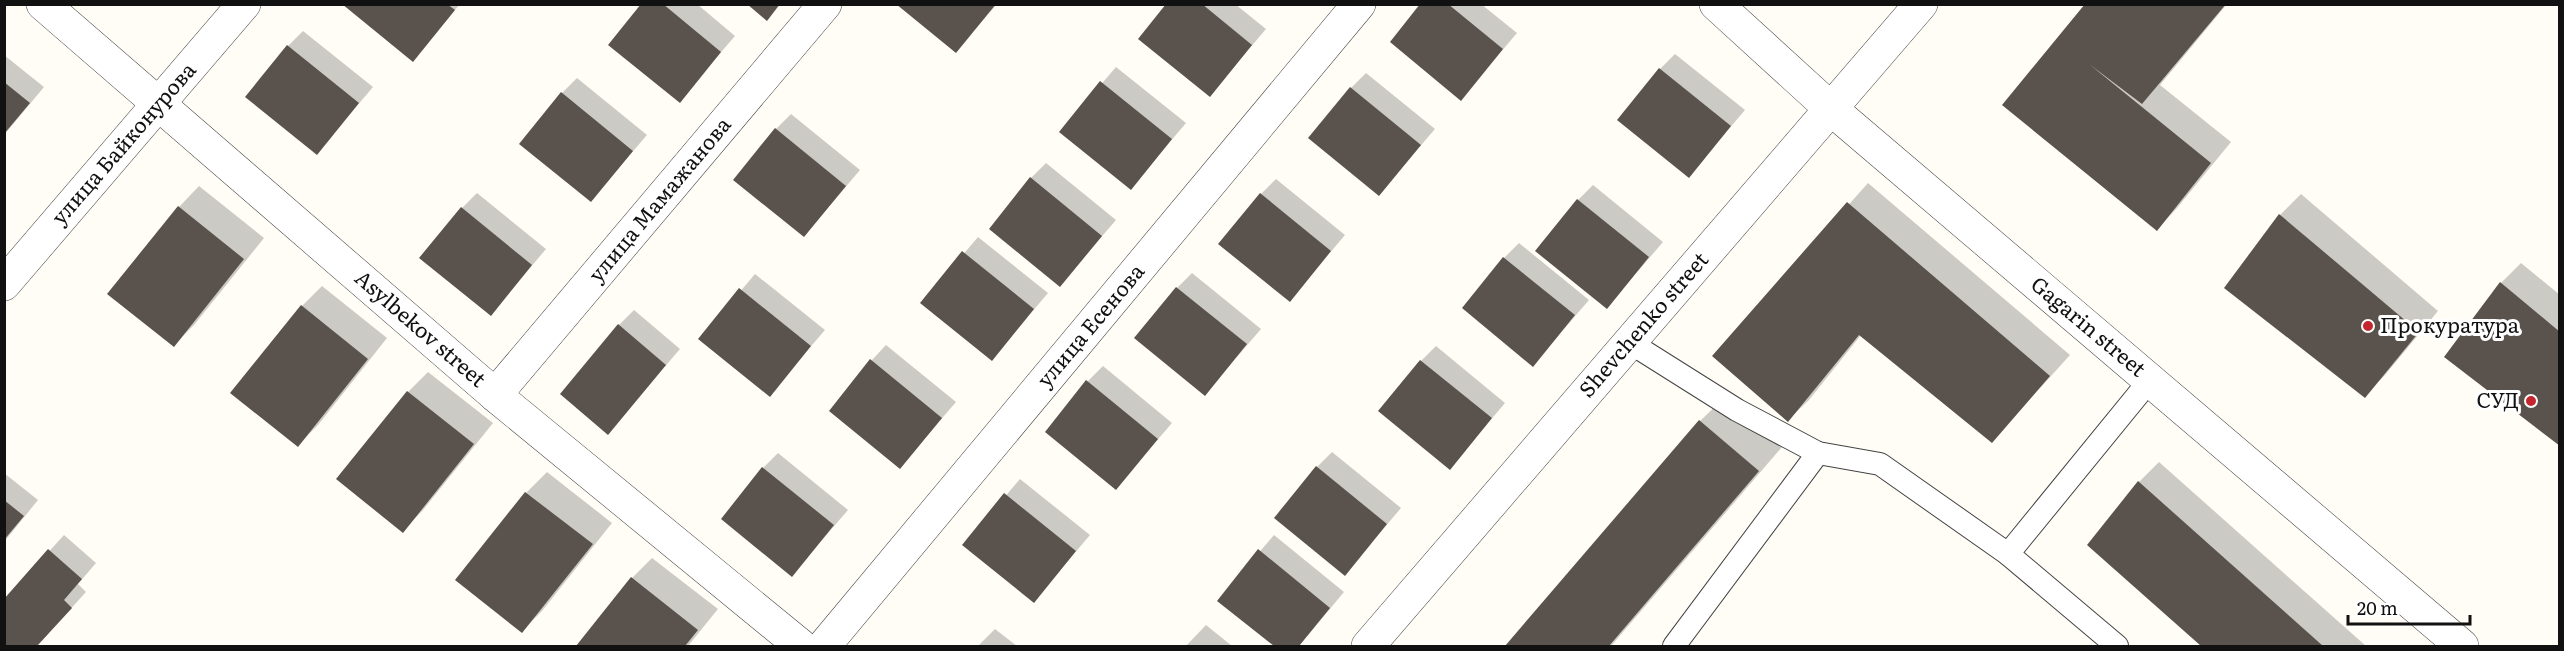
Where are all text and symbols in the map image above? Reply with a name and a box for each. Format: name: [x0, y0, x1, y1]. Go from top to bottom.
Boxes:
street label: улица Байконурова: [43, 54, 202, 230]
street label: улица Мамажанова: [580, 108, 737, 288]
street label: Shevchenko street: [1570, 244, 1714, 403]
street label: улица Есенова: [1028, 255, 1151, 393]
street label: Asylbekov street: [349, 261, 494, 393]
street label: Gagarin street: [2025, 268, 2154, 383]
place label: Прокуратура: [2380, 308, 2520, 339]
marker: Прокуратура: [2361, 319, 2375, 333]
place label: СУД: [2476, 383, 2519, 414]
marker: СУД: [2524, 394, 2538, 408]
scale bar: [2348, 588, 2470, 626]
text: 20 m: [2357, 594, 2398, 621]

